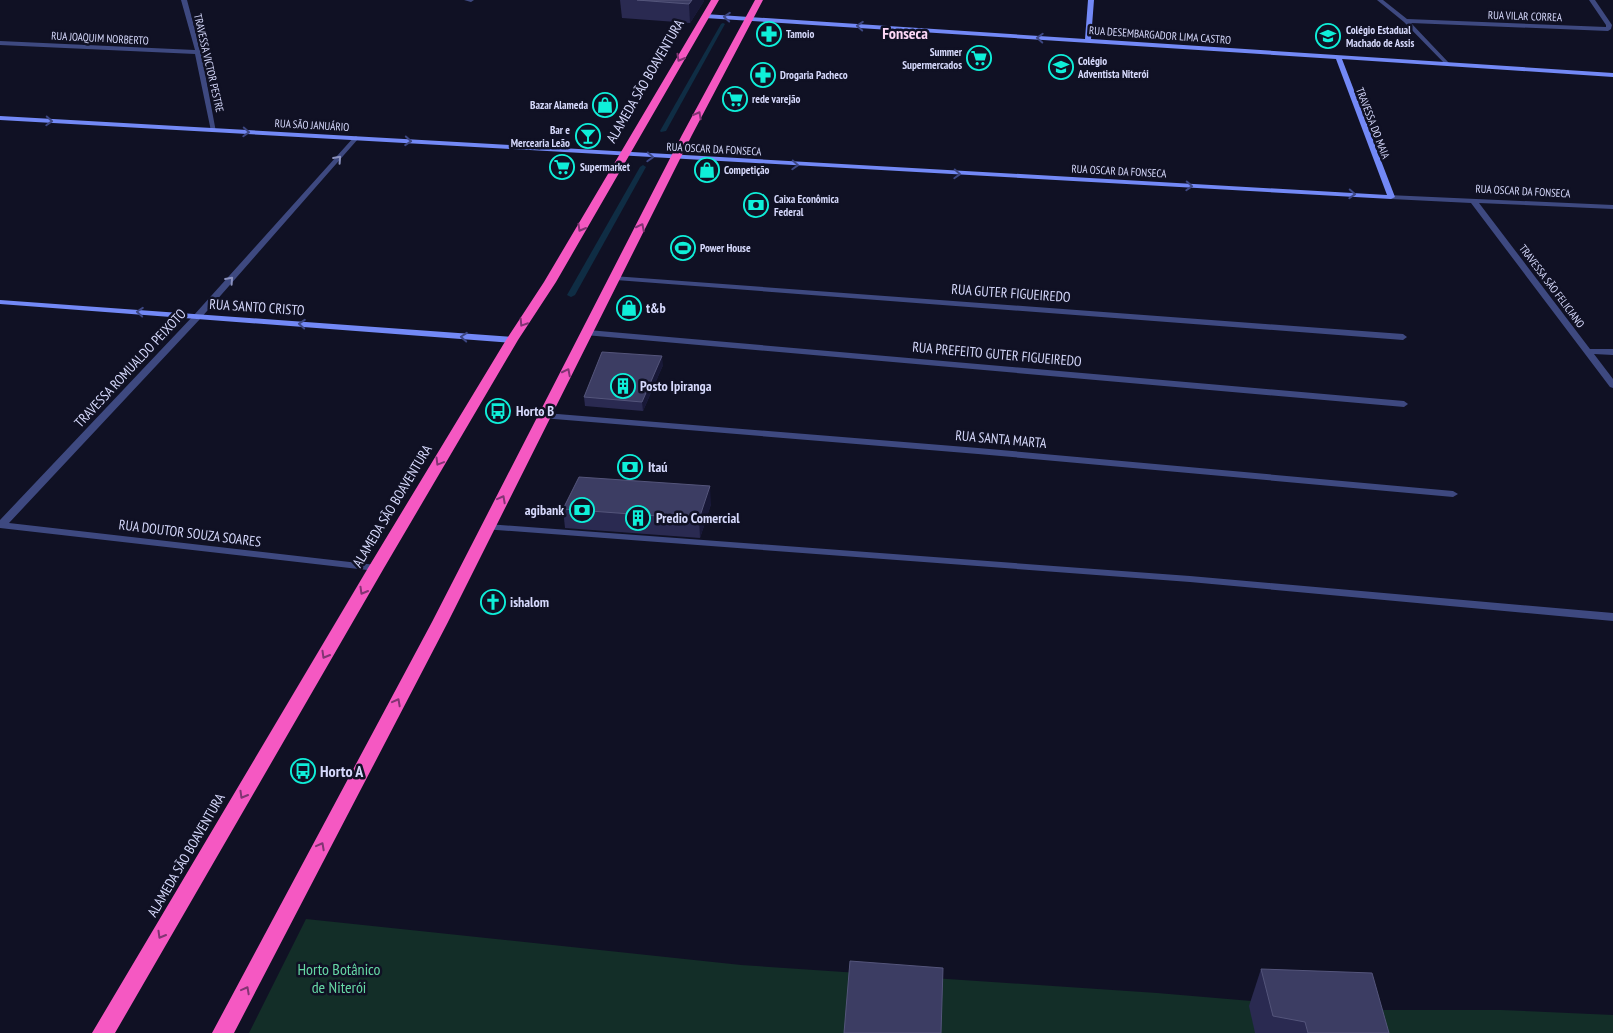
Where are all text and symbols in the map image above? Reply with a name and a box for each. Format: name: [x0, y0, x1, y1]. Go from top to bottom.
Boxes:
street label: RUA VILAR CORREA: [1488, 8, 1563, 24]
street label: TRAVESSA VICTOR PESTRE: [191, 12, 227, 114]
one-way arrow: [722, 12, 730, 23]
street label: ALAMEDA SÃO BOAVENTURA: [602, 16, 688, 146]
pharmacy icon: Tamoio: [756, 21, 782, 47]
one-way arrow: [856, 21, 864, 32]
district label: Fonseca: [882, 23, 928, 43]
street label: RUA DESEMBARGADOR LIMA CASTRO: [1088, 23, 1232, 47]
school or university icon: Colégio Estadual Machado de Assis: [1315, 23, 1341, 49]
place label: Colégio Estadual Machado de Assis: [1346, 23, 1414, 50]
place label: Tamoio: [786, 27, 814, 41]
street label: RUA JOAQUIM NORBERTO: [51, 28, 149, 48]
one-way arrow: [1035, 32, 1043, 43]
place label: Summer Supermercados: [902, 45, 963, 72]
supermarket icon: Summer Supermercados: [966, 45, 992, 71]
one-way arrow: [677, 53, 687, 62]
school or university icon: Colégio Adventista Niterói: [1048, 54, 1074, 80]
place label: Colégio Adventista Niterói: [1077, 54, 1149, 81]
pharmacy icon: Drogaria Pacheco: [750, 62, 776, 88]
place label: Drogaria Pacheco: [780, 68, 848, 82]
street label: TRAVESSA DO MAIA: [1353, 85, 1393, 161]
supermarket icon: rede varejão: [722, 86, 748, 112]
shop icon: Bazar Alameda: [592, 92, 618, 118]
place label: rede varejão: [752, 92, 800, 106]
place label: Bazar Alameda: [530, 98, 588, 112]
one-way arrow: [692, 111, 702, 120]
one-way arrow: [45, 115, 53, 126]
street label: RUA SÃO JANUÁRIO: [274, 116, 350, 134]
place label: Bar e Mercearia Leão: [511, 123, 570, 150]
bar icon: Bar e Mercearia Leão: [575, 123, 601, 149]
one-way arrow: [242, 127, 250, 138]
one-way arrow: [404, 136, 412, 147]
street label: RUA OSCAR DA FONSECA: [666, 140, 763, 159]
one-way arrow: [646, 152, 654, 163]
supermarket icon: Supermarket: [549, 154, 575, 180]
one-way arrow: [332, 155, 341, 164]
shop icon: Competição: [694, 157, 720, 183]
place label: Supermarket: [580, 160, 631, 174]
one-way arrow: [792, 160, 799, 170]
street label: RUA OSCAR DA FONSECA: [1071, 162, 1168, 181]
place label: Competição: [724, 163, 770, 177]
one-way arrow: [954, 168, 962, 179]
one-way arrow: [1186, 180, 1194, 191]
street label: RUA OSCAR DA FONSECA: [1475, 182, 1572, 201]
one-way arrow: [1348, 189, 1356, 200]
bank icon: Caixa Econômica Federal: [743, 192, 769, 218]
place label: Caixa Econômica Federal: [774, 192, 839, 219]
one-way arrow: [577, 223, 587, 232]
one-way arrow: [635, 224, 645, 233]
sports icon: Power House: [670, 235, 696, 261]
place label: Power House: [700, 241, 751, 255]
street label: TRAVESSA SÃO FELICIANO: [1516, 242, 1588, 330]
one-way arrow: [224, 277, 233, 286]
street label: RUA GUTER FIGUEIREDO: [951, 280, 1072, 306]
street label: RUA SANTO CRISTO: [209, 295, 306, 319]
shop icon: t&b: [616, 295, 642, 321]
place label: t&b: [646, 299, 666, 317]
street label: TRAVESSA ROMUALDO PEIXOTO: [70, 305, 190, 431]
one-way arrow: [135, 307, 143, 318]
one-way arrow: [520, 318, 530, 327]
one-way arrow: [297, 319, 305, 330]
one-way arrow: [459, 331, 467, 342]
street label: RUA PREFEITO GUTER FIGUEIREDO: [912, 338, 1083, 370]
one-way arrow: [561, 369, 571, 378]
building icon: Posto Ipiranga: [610, 373, 636, 399]
place label: Posto Ipiranga: [640, 377, 712, 395]
bus stop icon: Horto B: [485, 398, 511, 424]
place label: Horto B: [516, 402, 554, 420]
street label: RUA SANTA MARTA: [955, 426, 1048, 452]
street label: ALAMEDA SÃO BOAVENTURA: [348, 441, 436, 571]
bank icon: Itaú: [617, 454, 643, 480]
one-way arrow: [436, 457, 446, 466]
place label: Itaú: [648, 458, 667, 476]
one-way arrow: [496, 495, 506, 504]
bank icon: agibank: [569, 497, 595, 523]
place label: agibank: [525, 501, 564, 519]
building icon: Predio Comercial: [625, 505, 651, 531]
place label: Predio Comercial: [656, 509, 740, 527]
street label: RUA DOUTOR SOUZA SOARES: [118, 515, 262, 551]
one-way arrow: [360, 585, 370, 594]
church icon: ishalom: [480, 589, 506, 615]
place label: ishalom: [510, 593, 549, 611]
one-way arrow: [322, 650, 332, 659]
one-way arrow: [391, 699, 401, 708]
bus stop icon: Horto A: [290, 758, 316, 784]
place label: Horto A: [320, 761, 364, 781]
street label: ALAMEDA SÃO BOAVENTURA: [143, 790, 229, 920]
one-way arrow: [239, 790, 249, 799]
one-way arrow: [315, 842, 325, 851]
one-way arrow: [157, 930, 167, 939]
park label: Horto Botânico de Niterói: [298, 959, 381, 997]
one-way arrow: [240, 986, 250, 995]

